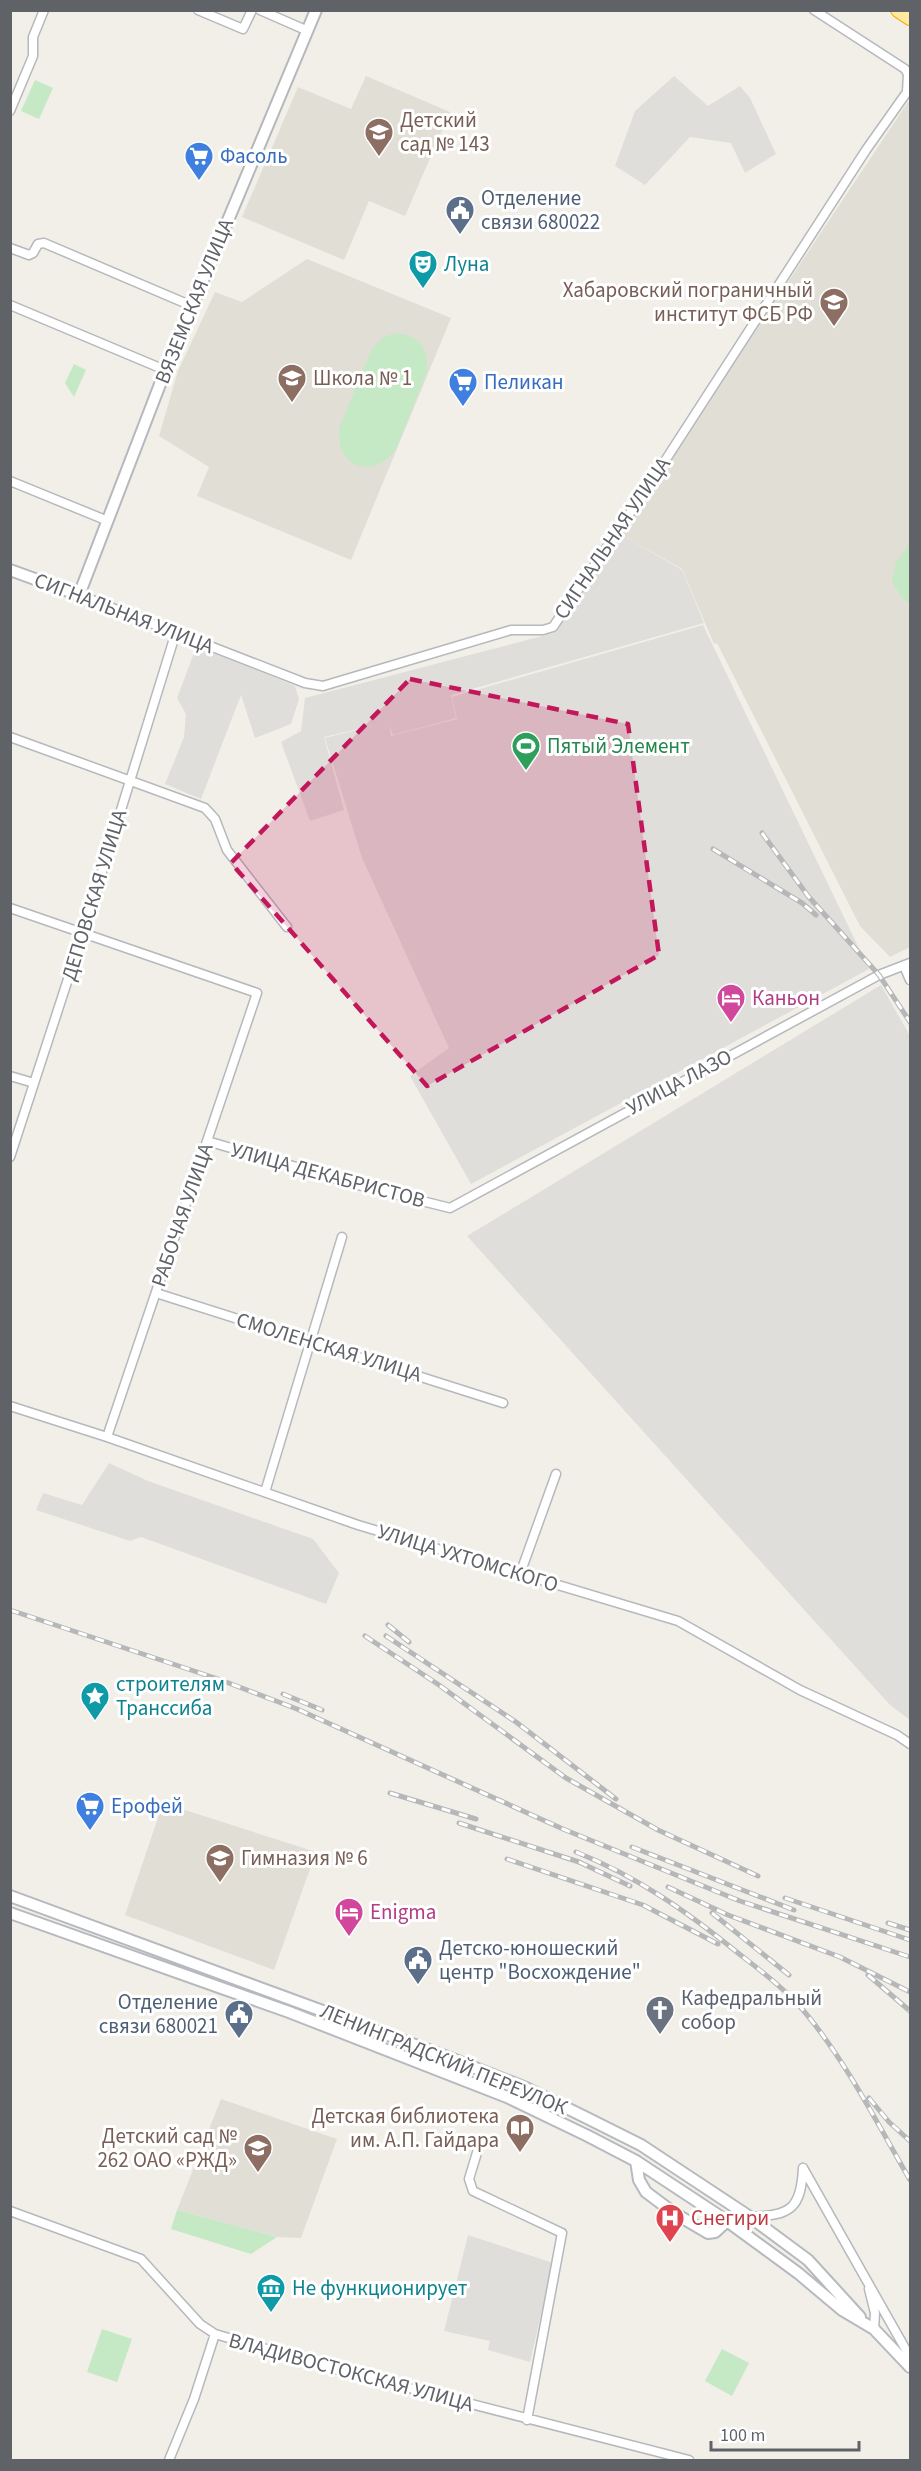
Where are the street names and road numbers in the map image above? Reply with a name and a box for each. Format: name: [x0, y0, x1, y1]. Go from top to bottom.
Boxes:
street label: ВЯЗЕМСКАЯ УЛИЦА: [147, 213, 241, 388]
street label: СИГНАЛЬНАЯ УЛИЦА: [546, 450, 678, 625]
street label: СИГНАЛЬНАЯ УЛИЦА: [30, 565, 219, 661]
street label: ДЕПОВСКАЯ УЛИЦА: [54, 805, 134, 984]
street label: УЛИЦА ЛАЗО: [621, 1042, 737, 1122]
street label: УЛИЦА ДЕКАБРИСТОВ: [227, 1135, 429, 1215]
street label: РАБОЧАЯ УЛИЦА: [143, 1139, 221, 1291]
street label: СМОЛЕНСКАЯ УЛИЦА: [233, 1305, 426, 1390]
street label: УЛИЦА УХТОМСКОГО: [374, 1516, 562, 1600]
street label: ЛЕНИНГРАДСКИЙ ПЕРЕУЛОК: [316, 1996, 573, 2123]
street label: ВЛАДИВОСТОКСКАЯ УЛИЦА: [225, 2325, 477, 2419]

